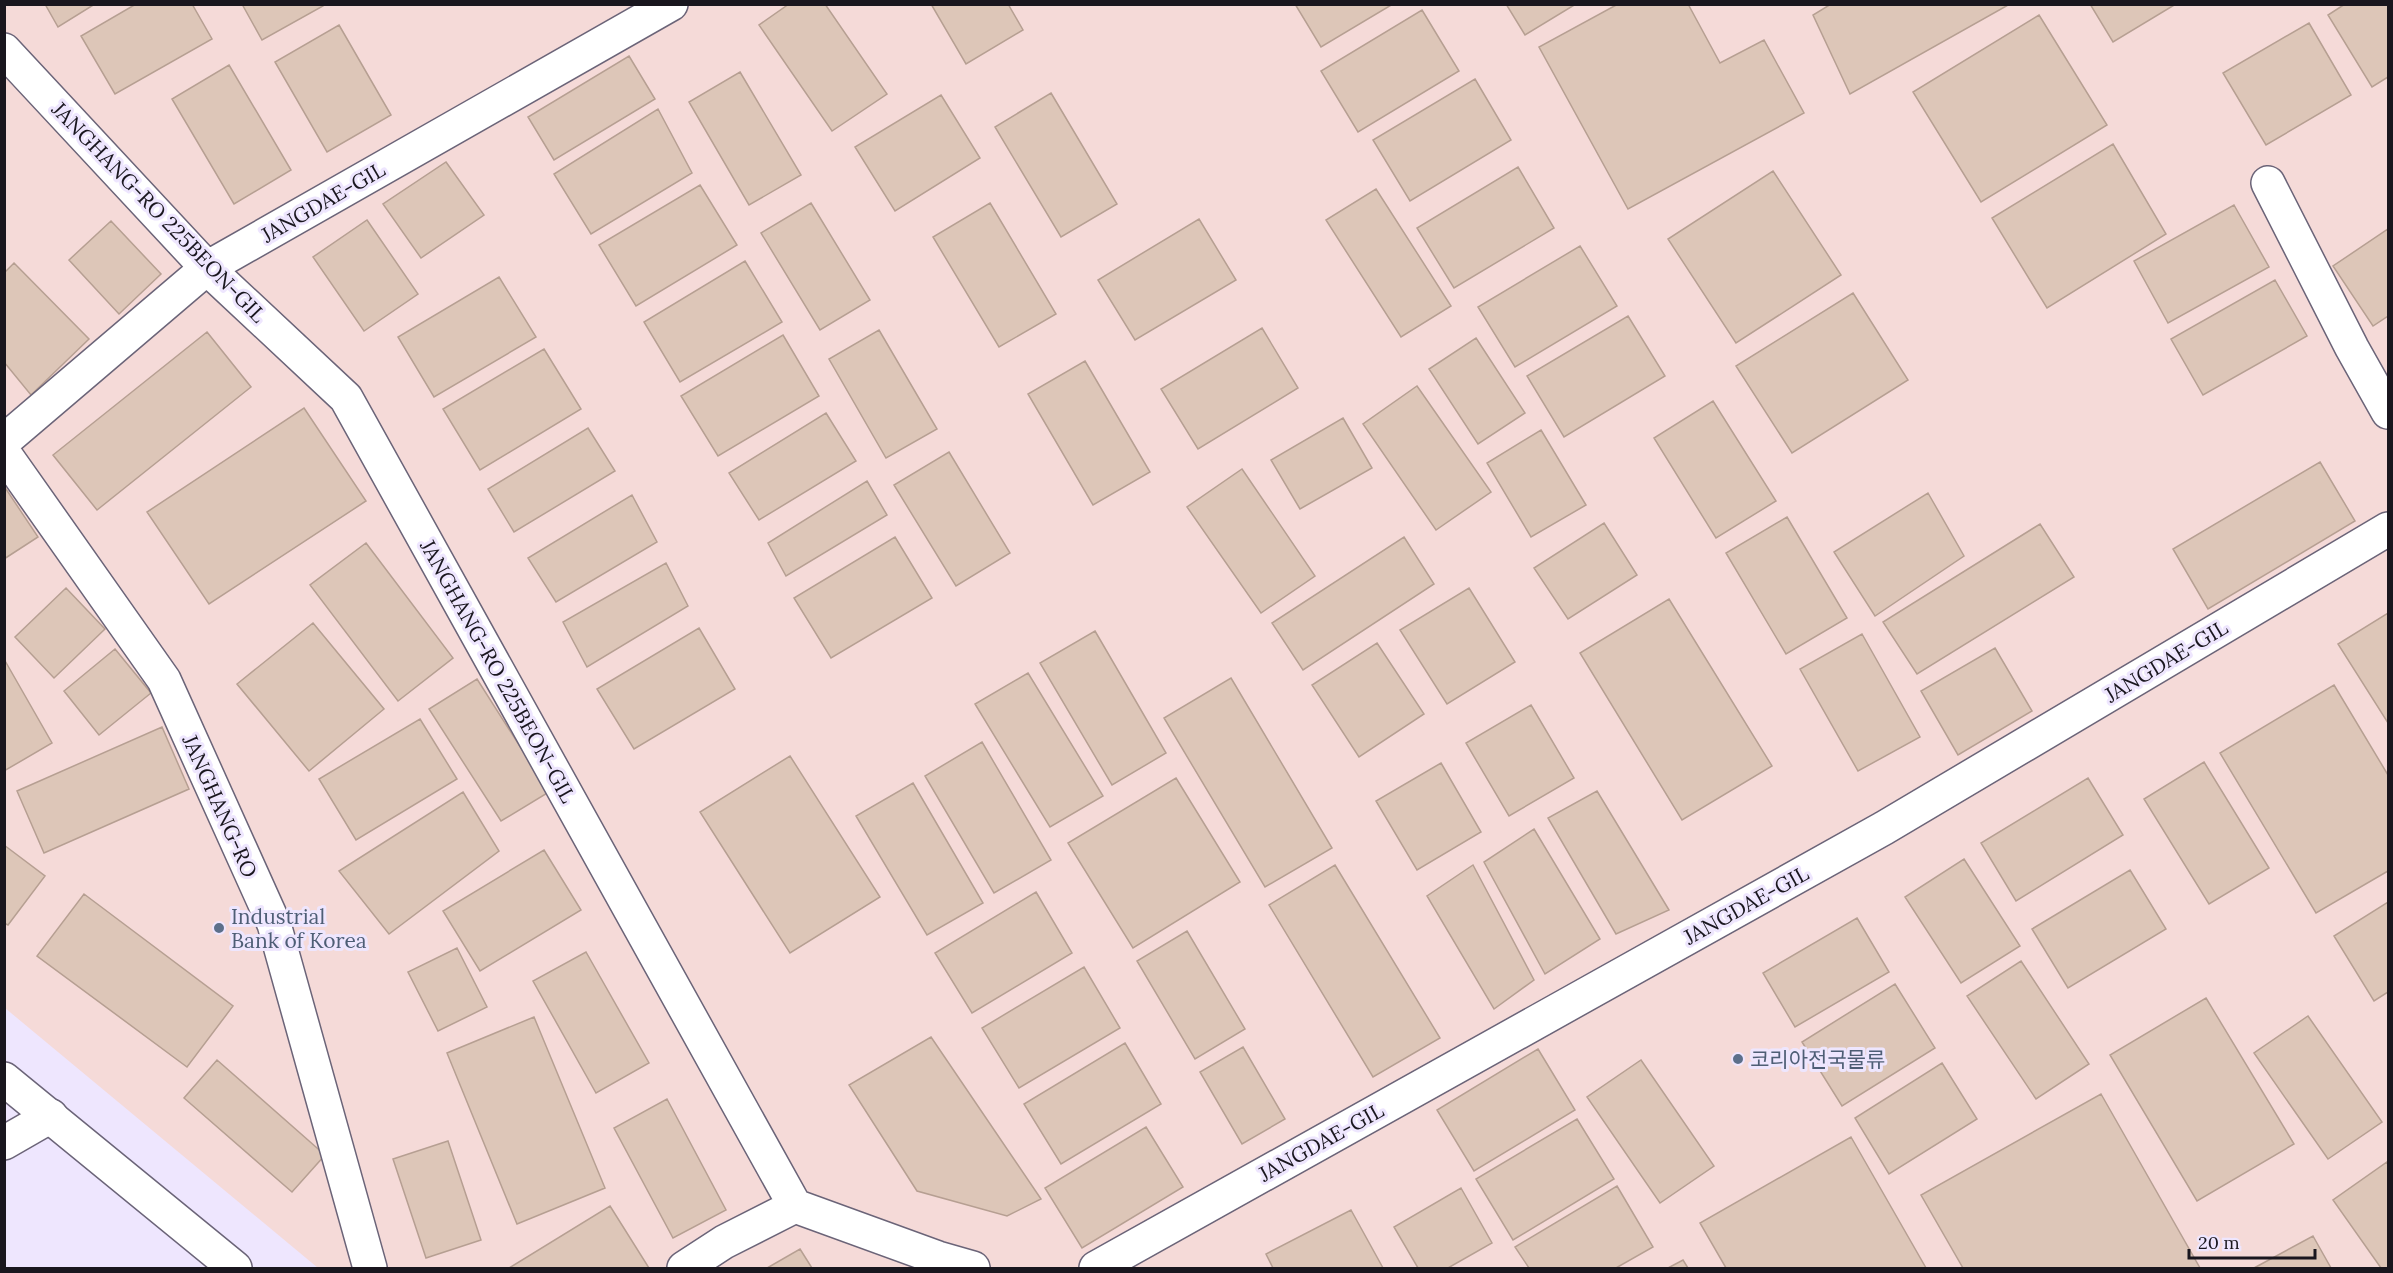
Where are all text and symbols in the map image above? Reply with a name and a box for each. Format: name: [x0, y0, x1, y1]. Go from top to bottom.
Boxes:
street label: JANGHANG-RO 225BEON-GIL: [46, 95, 272, 328]
street label: JANGDAE-GIL: [255, 156, 390, 249]
street label: JANGHANG-RO 225BEON-GIL: [414, 534, 582, 807]
street label: JANGDAE-GIL: [2099, 614, 2232, 709]
street label: JANGHANG-RO: [176, 730, 264, 882]
street label: JANGDAE-GIL: [1678, 860, 1813, 951]
place label: Industrial Bank of Korea: [231, 903, 367, 954]
marker: Industrial Bank of Korea: [212, 921, 226, 935]
place label: 코리아전국물류: [1750, 1046, 1885, 1073]
marker: 코리아전국물류: [1731, 1052, 1745, 1066]
street label: JANGDAE-GIL: [1253, 1097, 1388, 1188]
scale bar: [2189, 1222, 2315, 1260]
text: 20 m: [2198, 1231, 2240, 1254]

